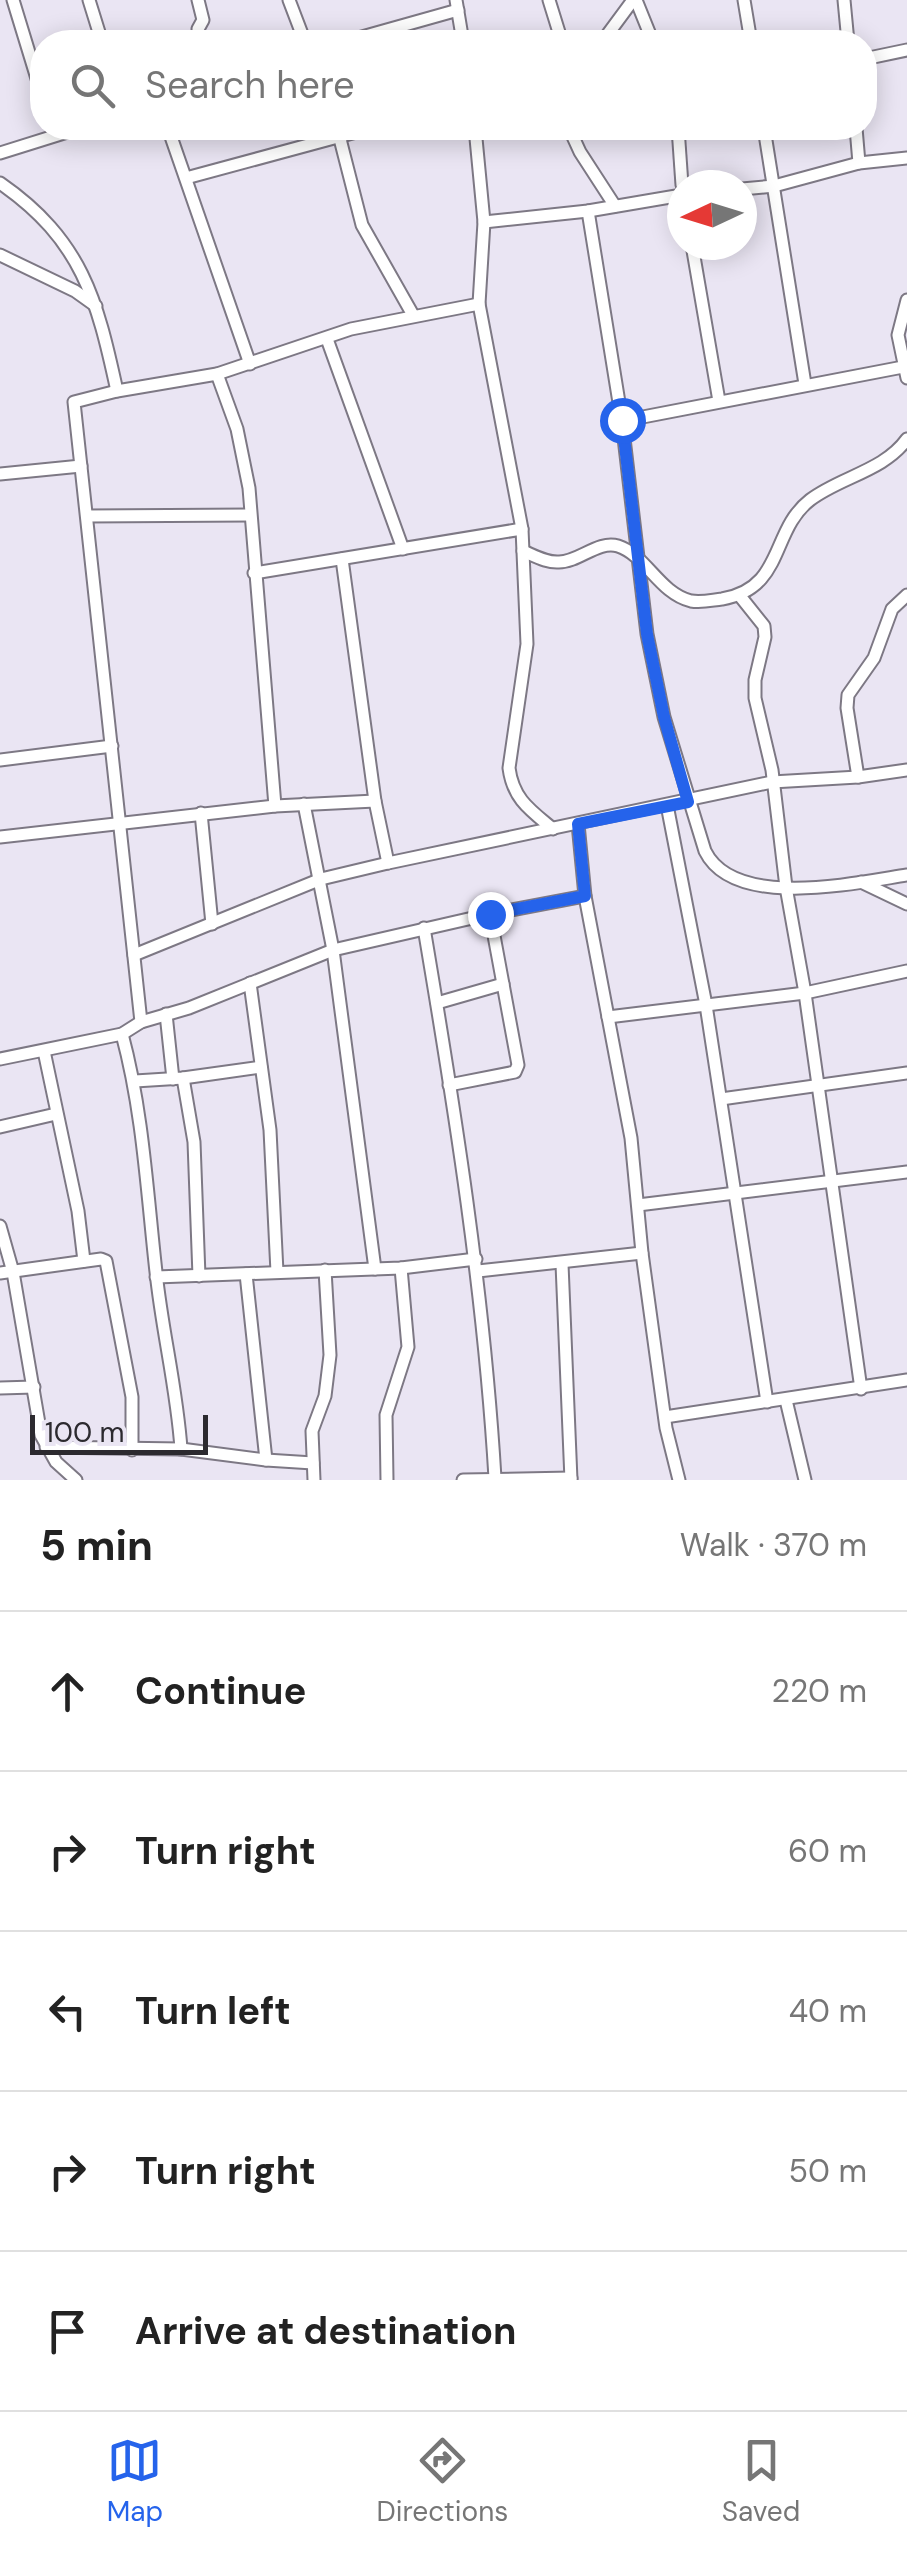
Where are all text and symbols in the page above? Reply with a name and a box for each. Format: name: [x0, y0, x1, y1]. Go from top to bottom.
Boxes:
search box: [30, 30, 877, 140]
icon: search: [65, 58, 120, 113]
text: Search here: [145, 60, 355, 110]
north arrow: [667, 170, 757, 260]
route start: [600, 398, 646, 444]
route end: [468, 892, 514, 938]
scale bar: [30, 1410, 208, 1454]
text: 100 m: [45, 1414, 124, 1451]
text: 5 min: [40, 1518, 153, 1573]
text: Walk · 370 m: [680, 1524, 867, 1566]
icon: ahead: [40, 1664, 95, 1719]
text: Continue: [135, 1666, 306, 1716]
text: 220 m: [772, 1670, 867, 1712]
icon: right: [40, 1824, 95, 1879]
text: Turn right: [135, 1826, 316, 1876]
text: 60 m: [788, 1830, 867, 1872]
icon: left: [40, 1984, 95, 2039]
text: Turn left: [135, 1986, 291, 2036]
text: 40 m: [789, 1990, 867, 2032]
icon: right: [40, 2144, 95, 2199]
text: Turn right: [135, 2146, 316, 2196]
text: 50 m: [789, 2150, 867, 2192]
icon: arrive: [40, 2304, 95, 2359]
text: Arrive at destination: [135, 2306, 517, 2356]
tab: Map: [107, 2433, 163, 2530]
tab: Directions: [377, 2433, 508, 2530]
tab: Saved: [722, 2433, 800, 2530]

